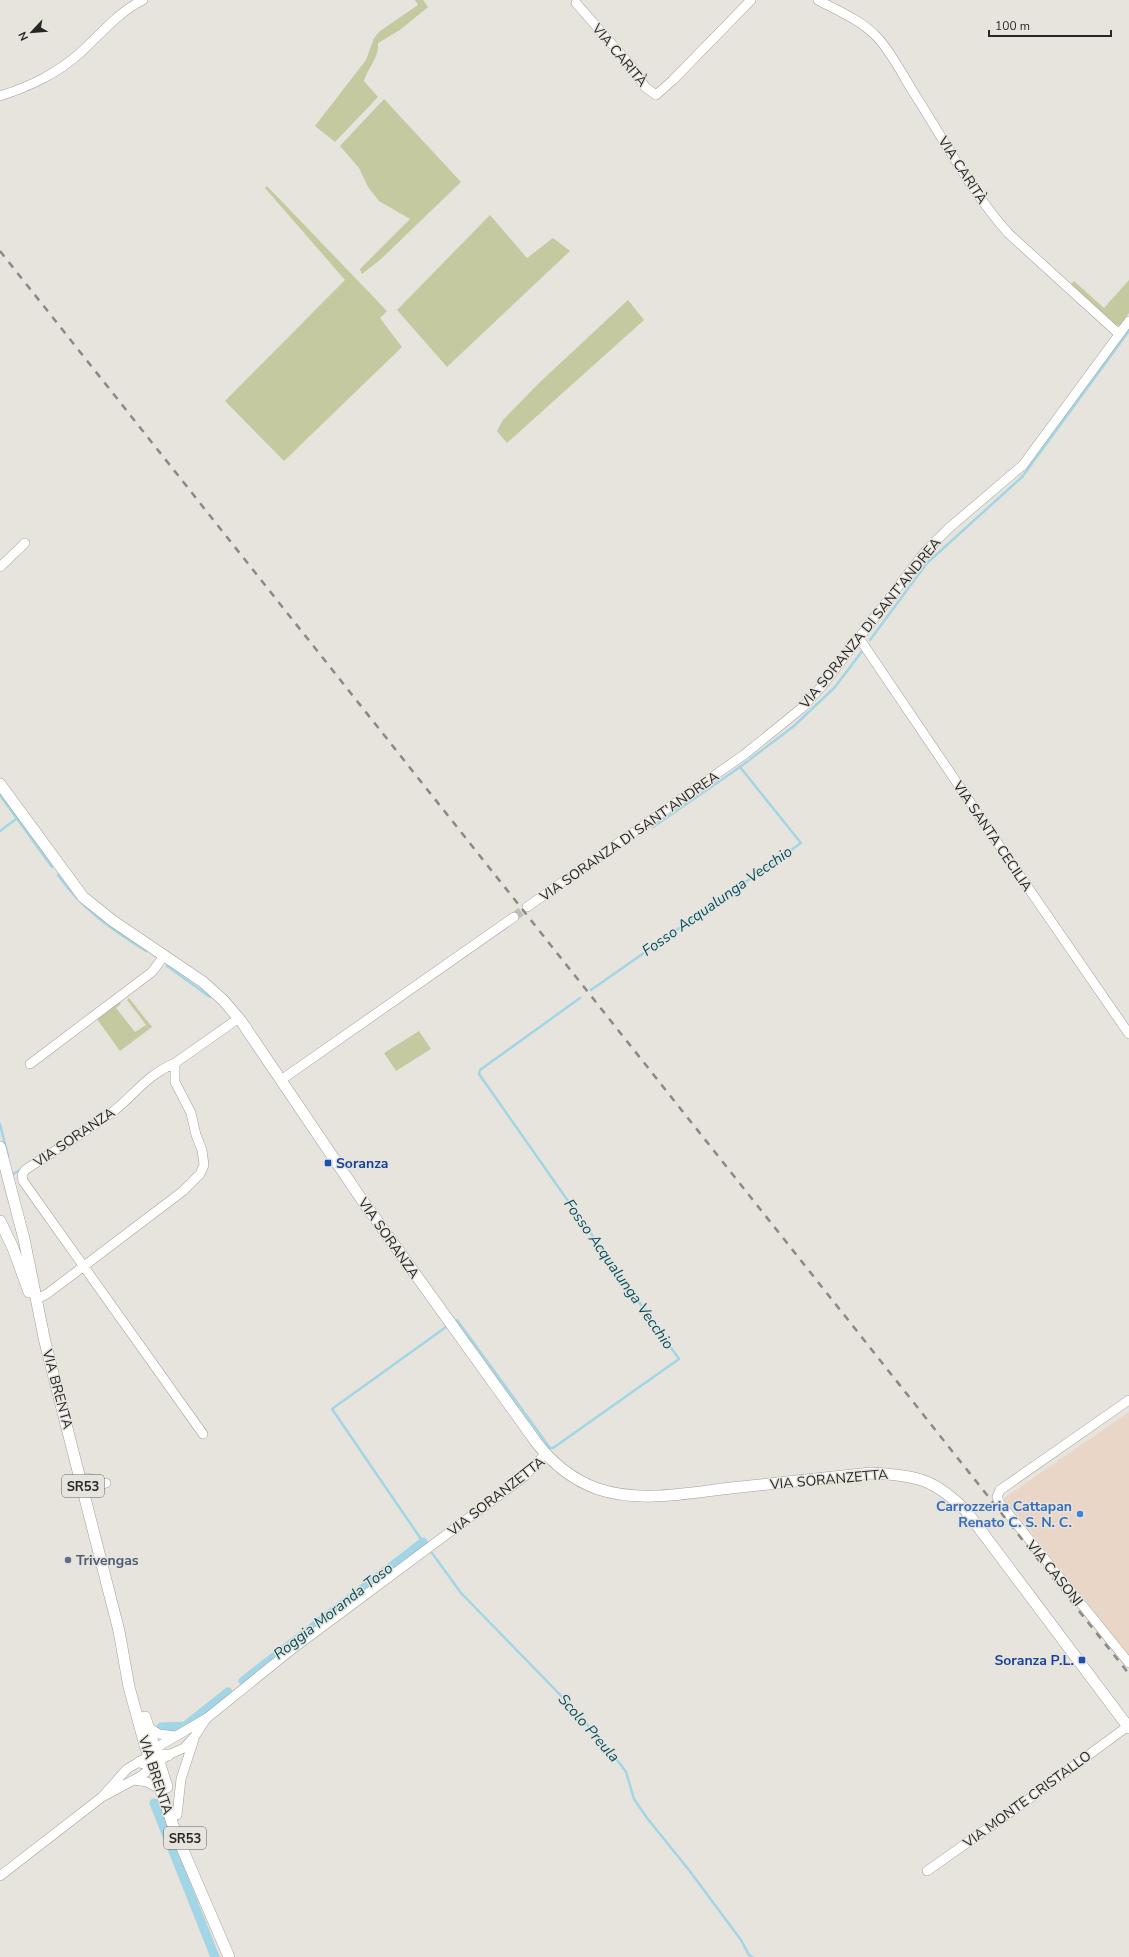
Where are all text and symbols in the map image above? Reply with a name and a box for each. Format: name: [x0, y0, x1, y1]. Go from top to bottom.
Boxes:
north arrow: [12, 12, 52, 52]
scale bar: [989, 12, 1111, 38]
text: 100 m: [995, 18, 1030, 34]
street label: VIA CARITÀ: [587, 19, 652, 91]
text: N: [15, 29, 32, 43]
street label: VIA CARITÀ: [933, 132, 991, 208]
street label: VIA SORANZA DI SANT'ANDREA: [795, 534, 945, 714]
street label: VIA SORANZA DI SANT'ANDREA: [535, 767, 723, 906]
street label: VIA SANTA CECILIA: [948, 777, 1037, 895]
water label: Fosso Acqualunga Vecchio: [638, 841, 796, 961]
street label: VIA SORANZA: [29, 1103, 119, 1172]
place label: Soranza: [336, 1154, 388, 1173]
marker: Soranza: [323, 1158, 333, 1168]
street label: VIA SORANZA: [353, 1193, 423, 1282]
water label: Fosso Acqualunga Vecchio: [559, 1195, 679, 1353]
street label: VIA BRENTA: [37, 1346, 77, 1431]
street label: VIA SORANZETTA: [443, 1452, 549, 1541]
street label: VIA SORANZETTA: [768, 1465, 889, 1494]
road number: SR53: [62, 1475, 104, 1497]
place label: Carrozzeria Cattapan Renato C. S. N. C.: [936, 1497, 1072, 1532]
marker: Carrozzeria Cattapan Renato C. S. N. C.: [1075, 1509, 1085, 1519]
street label: VIA CASONI: [1022, 1536, 1087, 1610]
place label: Trivengas: [76, 1551, 139, 1570]
marker: Trivengas: [63, 1555, 73, 1565]
water label: Roggia Moranda Toso: [269, 1558, 397, 1664]
place label: Soranza P.L.: [994, 1651, 1074, 1670]
marker: Soranza P.L.: [1077, 1655, 1087, 1665]
water label: Scolo Preula: [554, 1690, 624, 1766]
street label: VIA BRENTA: [134, 1732, 177, 1817]
street label: VIA MONTE CRISTALLO: [959, 1746, 1095, 1853]
road number: SR53: [164, 1827, 206, 1849]

